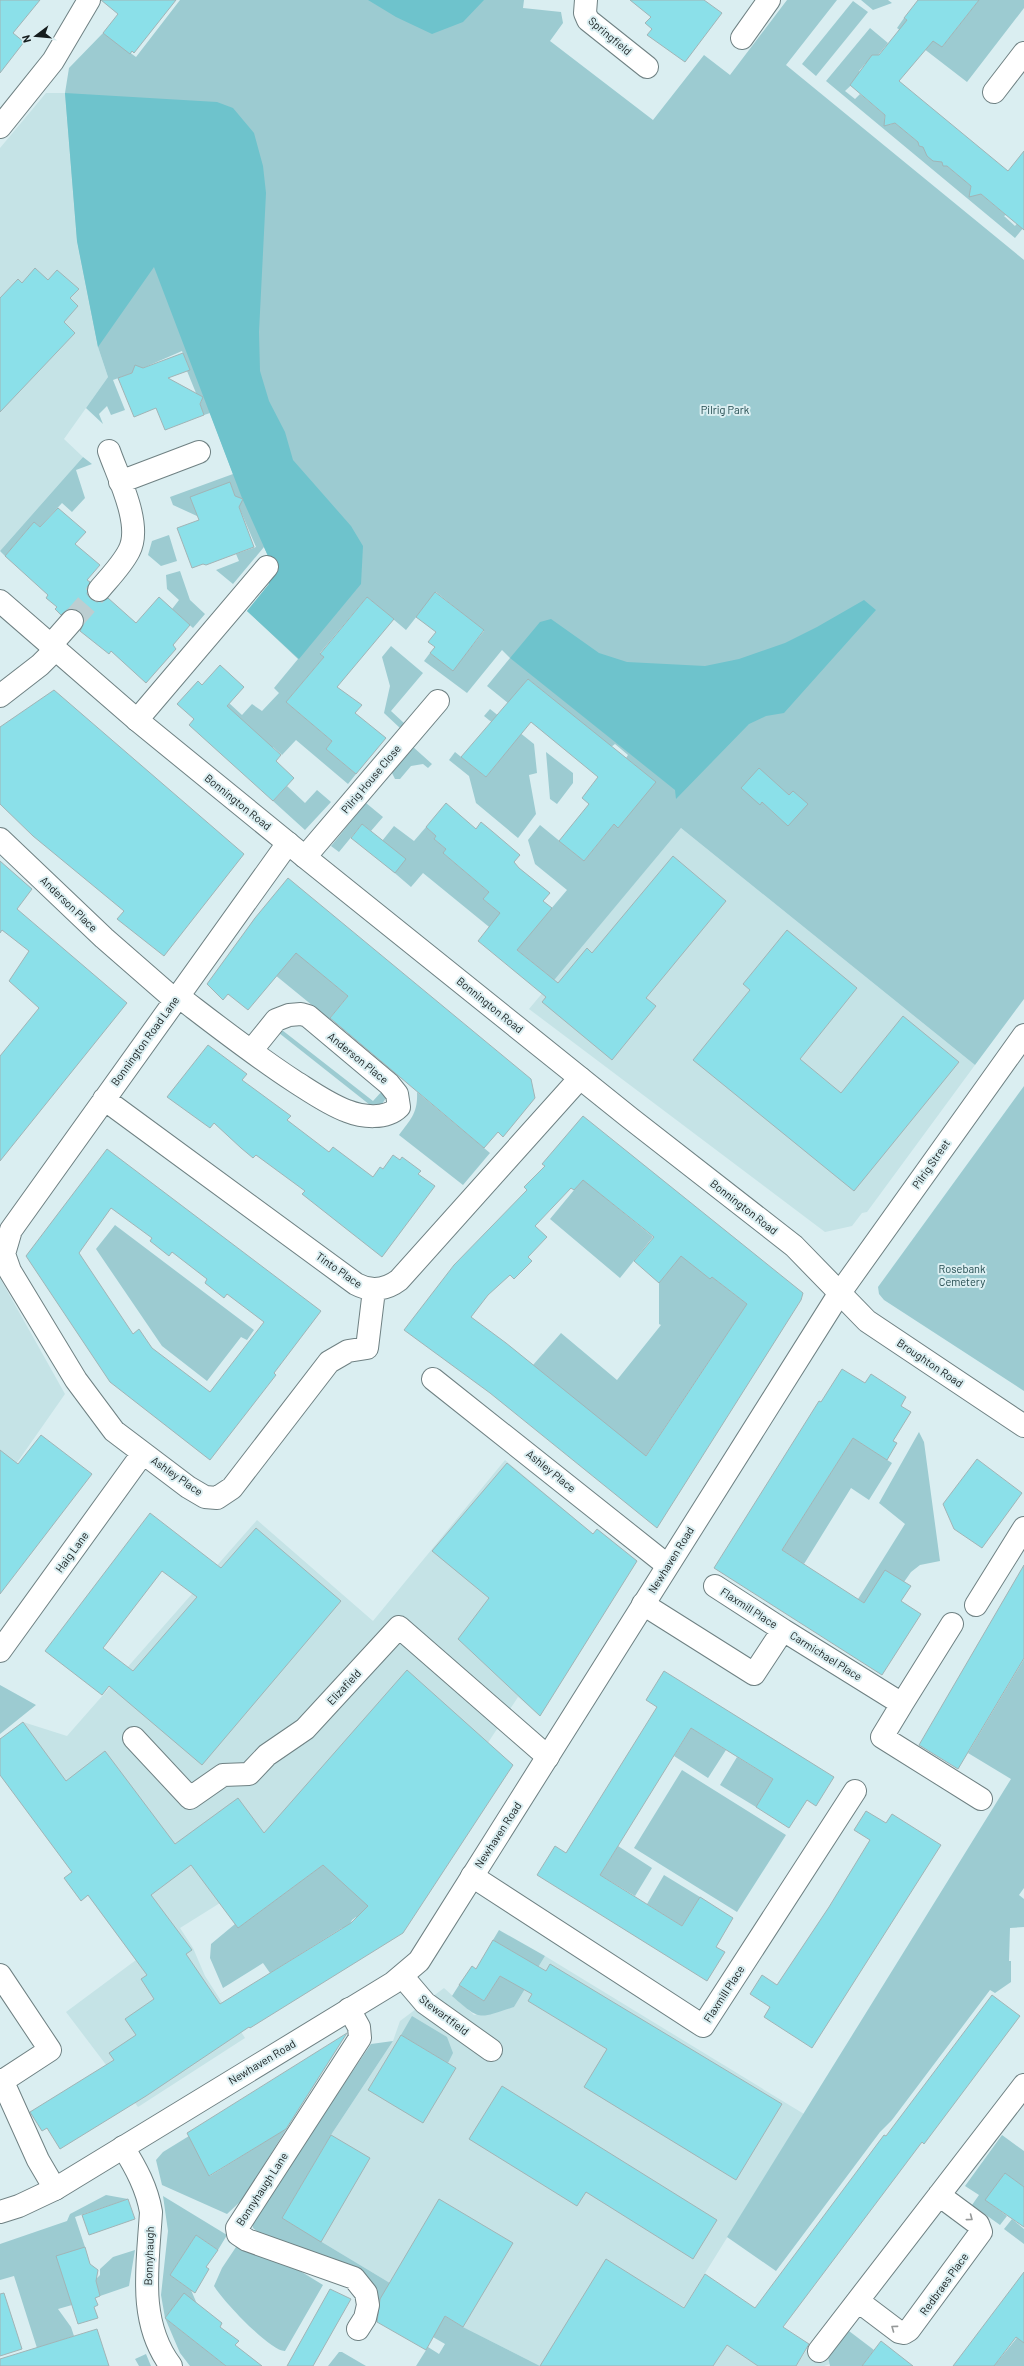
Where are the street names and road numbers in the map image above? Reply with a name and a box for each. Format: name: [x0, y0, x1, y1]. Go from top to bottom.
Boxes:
street label: Springfield: [586, 14, 635, 57]
street label: Pilrig House Close: [338, 742, 403, 816]
street label: Bonnington Road: [202, 771, 274, 832]
street label: Anderson Place: [38, 873, 101, 934]
street label: Bonnington Road: [454, 974, 526, 1035]
street label: Bonnington Road Lane: [108, 993, 182, 1088]
street label: Anderson Place: [325, 1029, 391, 1086]
street label: Pilrig Street: [909, 1137, 952, 1191]
street label: Bonnington Road: [708, 1176, 780, 1237]
street label: Tinto Place: [314, 1249, 365, 1290]
street label: Broughton Road: [895, 1336, 966, 1389]
street label: Ashley Place: [524, 1447, 579, 1495]
street label: Ashley Place: [149, 1453, 206, 1498]
street label: Newhaven Road: [645, 1524, 696, 1595]
street label: Haig Lane: [52, 1529, 91, 1575]
street label: Flaxmill Place: [718, 1584, 780, 1631]
street label: Carmichael Place: [788, 1628, 865, 1683]
street label: Elizafield: [324, 1666, 363, 1707]
street label: Newhaven Road: [471, 1799, 524, 1870]
street label: Flaxmill Place: [700, 1963, 747, 2025]
street label: Stewartfield: [417, 1992, 472, 2037]
street label: Newhaven Road: [226, 2036, 298, 2087]
street label: Bonnyhaugh Lane: [233, 2150, 290, 2228]
street label: Bonnyhaugh: [141, 2226, 156, 2286]
street label: Redbraes Place: [917, 2250, 971, 2317]

